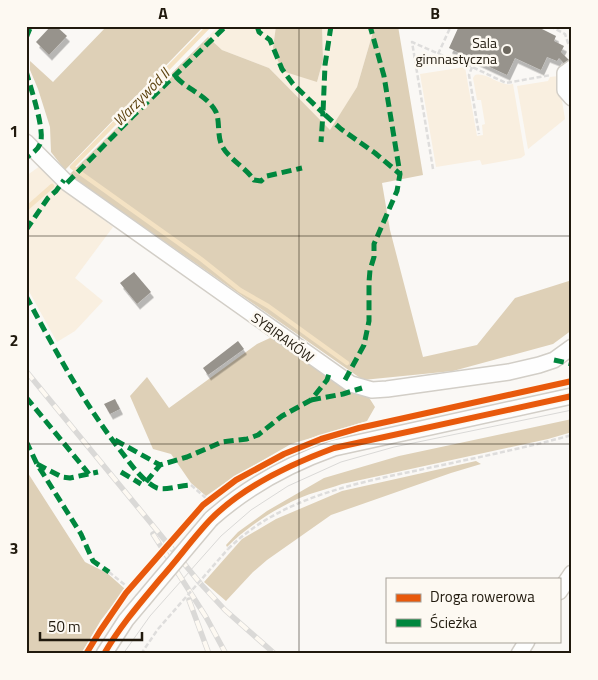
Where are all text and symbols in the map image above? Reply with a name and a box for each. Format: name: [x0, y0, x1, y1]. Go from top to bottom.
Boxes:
text: A: [158, 1, 168, 25]
text: B: [430, 1, 440, 25]
place label: Sala gimnastyczna: [415, 32, 497, 69]
marker: Sala gimnastyczna: [501, 44, 513, 56]
water label: Warzywód II: [107, 62, 176, 131]
text: 1: [10, 119, 18, 143]
street label: SYBIRAKÓW: [247, 307, 319, 367]
text: 2: [10, 328, 18, 352]
text: 3: [10, 536, 18, 560]
legend: [386, 578, 560, 642]
text: Droga rowerowa: [430, 585, 535, 608]
scale bar: [40, 610, 142, 642]
text: Ścieżka: [430, 611, 477, 634]
text: 50 m: [48, 615, 81, 638]

